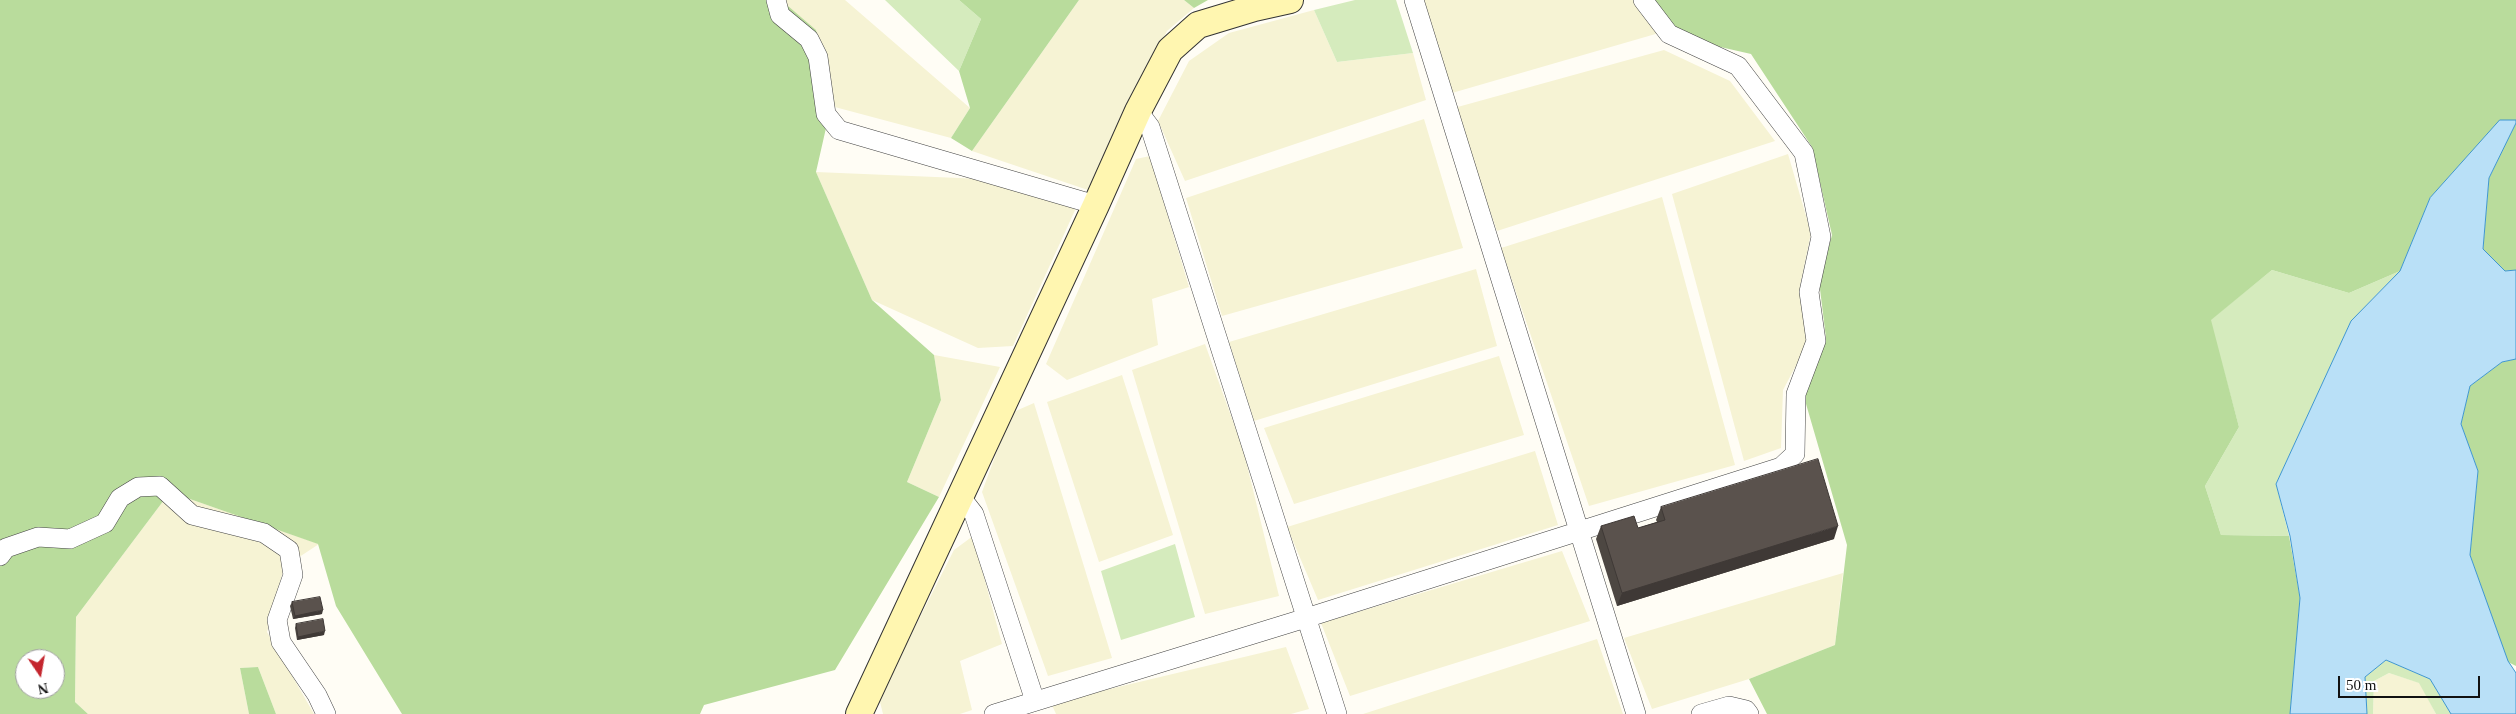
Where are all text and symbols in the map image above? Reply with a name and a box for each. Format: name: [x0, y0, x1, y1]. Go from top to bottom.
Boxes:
north arrow: [15, 649, 65, 699]
scale bar: [2341, 666, 2484, 698]
text: 50 m: [2346, 677, 2376, 693]
text: N: [37, 680, 50, 697]

